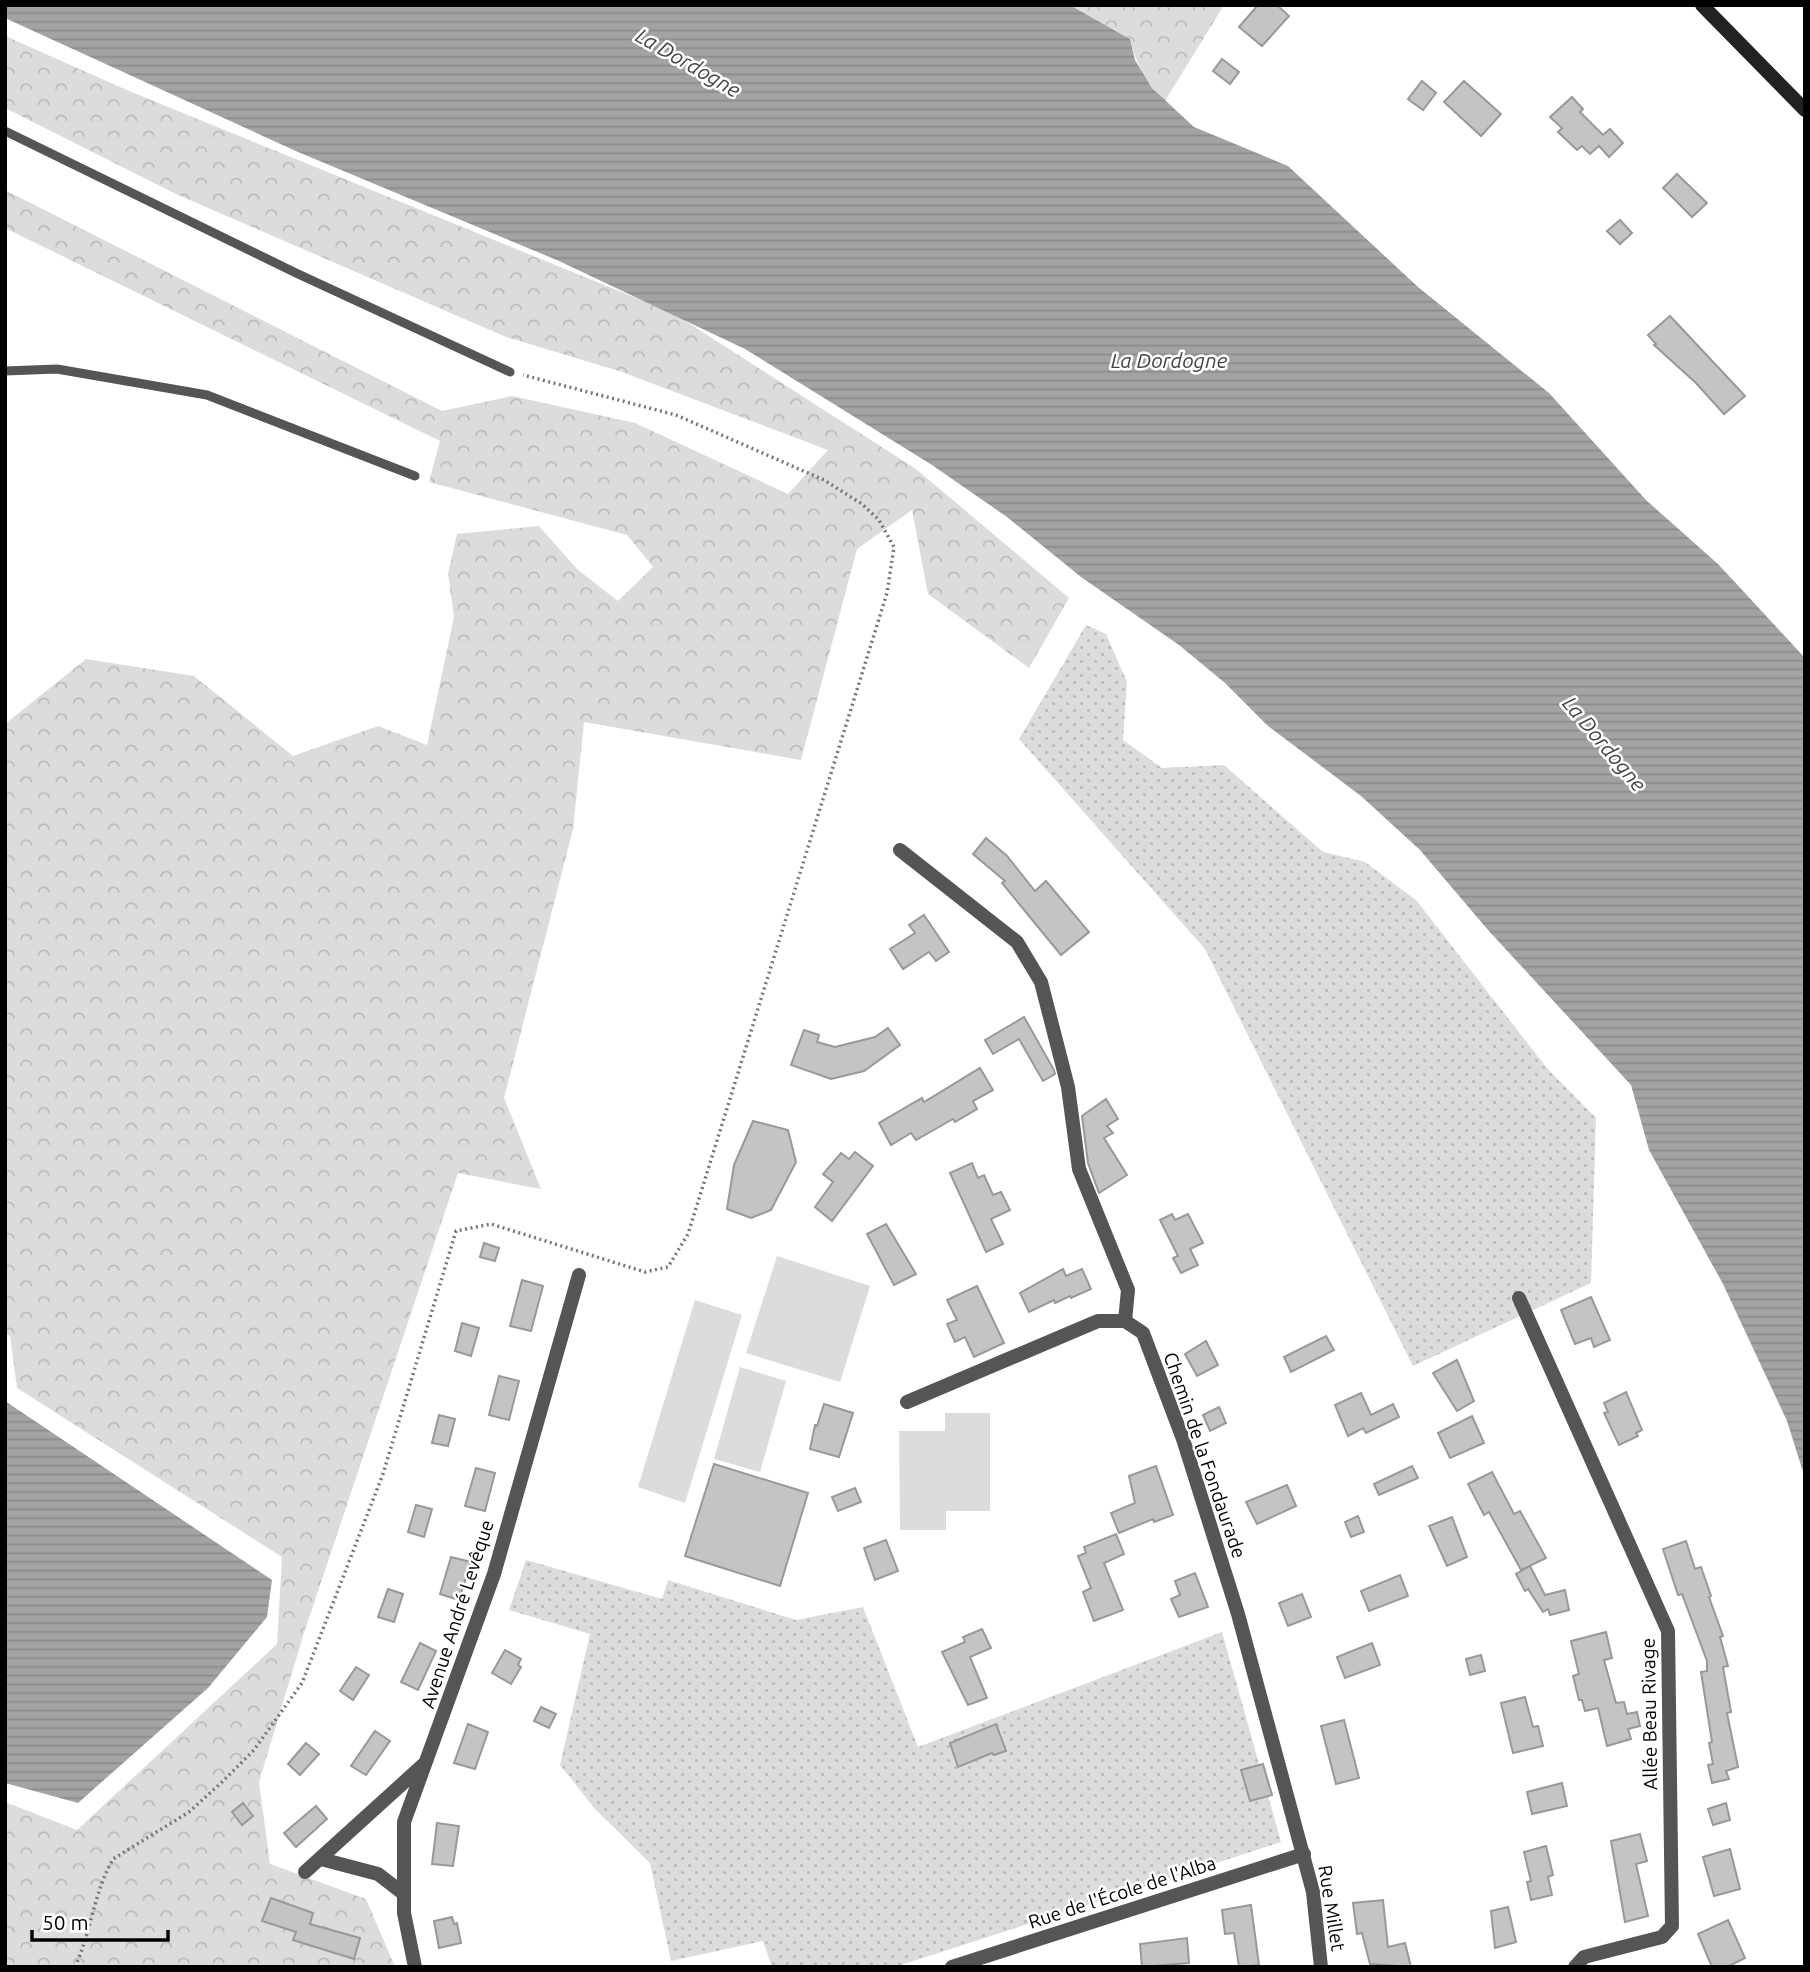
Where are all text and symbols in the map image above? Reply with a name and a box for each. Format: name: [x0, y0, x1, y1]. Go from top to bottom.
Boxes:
water label: La Dordogne: [632, 23, 745, 102]
water label: La Dordogne: [1111, 348, 1228, 372]
water label: La Dordogne: [1558, 691, 1652, 796]
street label: Chemin de la Fondaurade: [1159, 1349, 1251, 1561]
street label: Avenue André Levêque: [416, 1517, 498, 1711]
street label: Allée Beau Rivage: [1637, 1638, 1661, 1790]
street label: Rue de l'École de l'Alba: [1025, 1851, 1219, 1933]
street label: Rue Millet: [1314, 1864, 1350, 1953]
scale bar: [32, 1898, 168, 1942]
text: 50 m: [42, 1910, 89, 1934]

